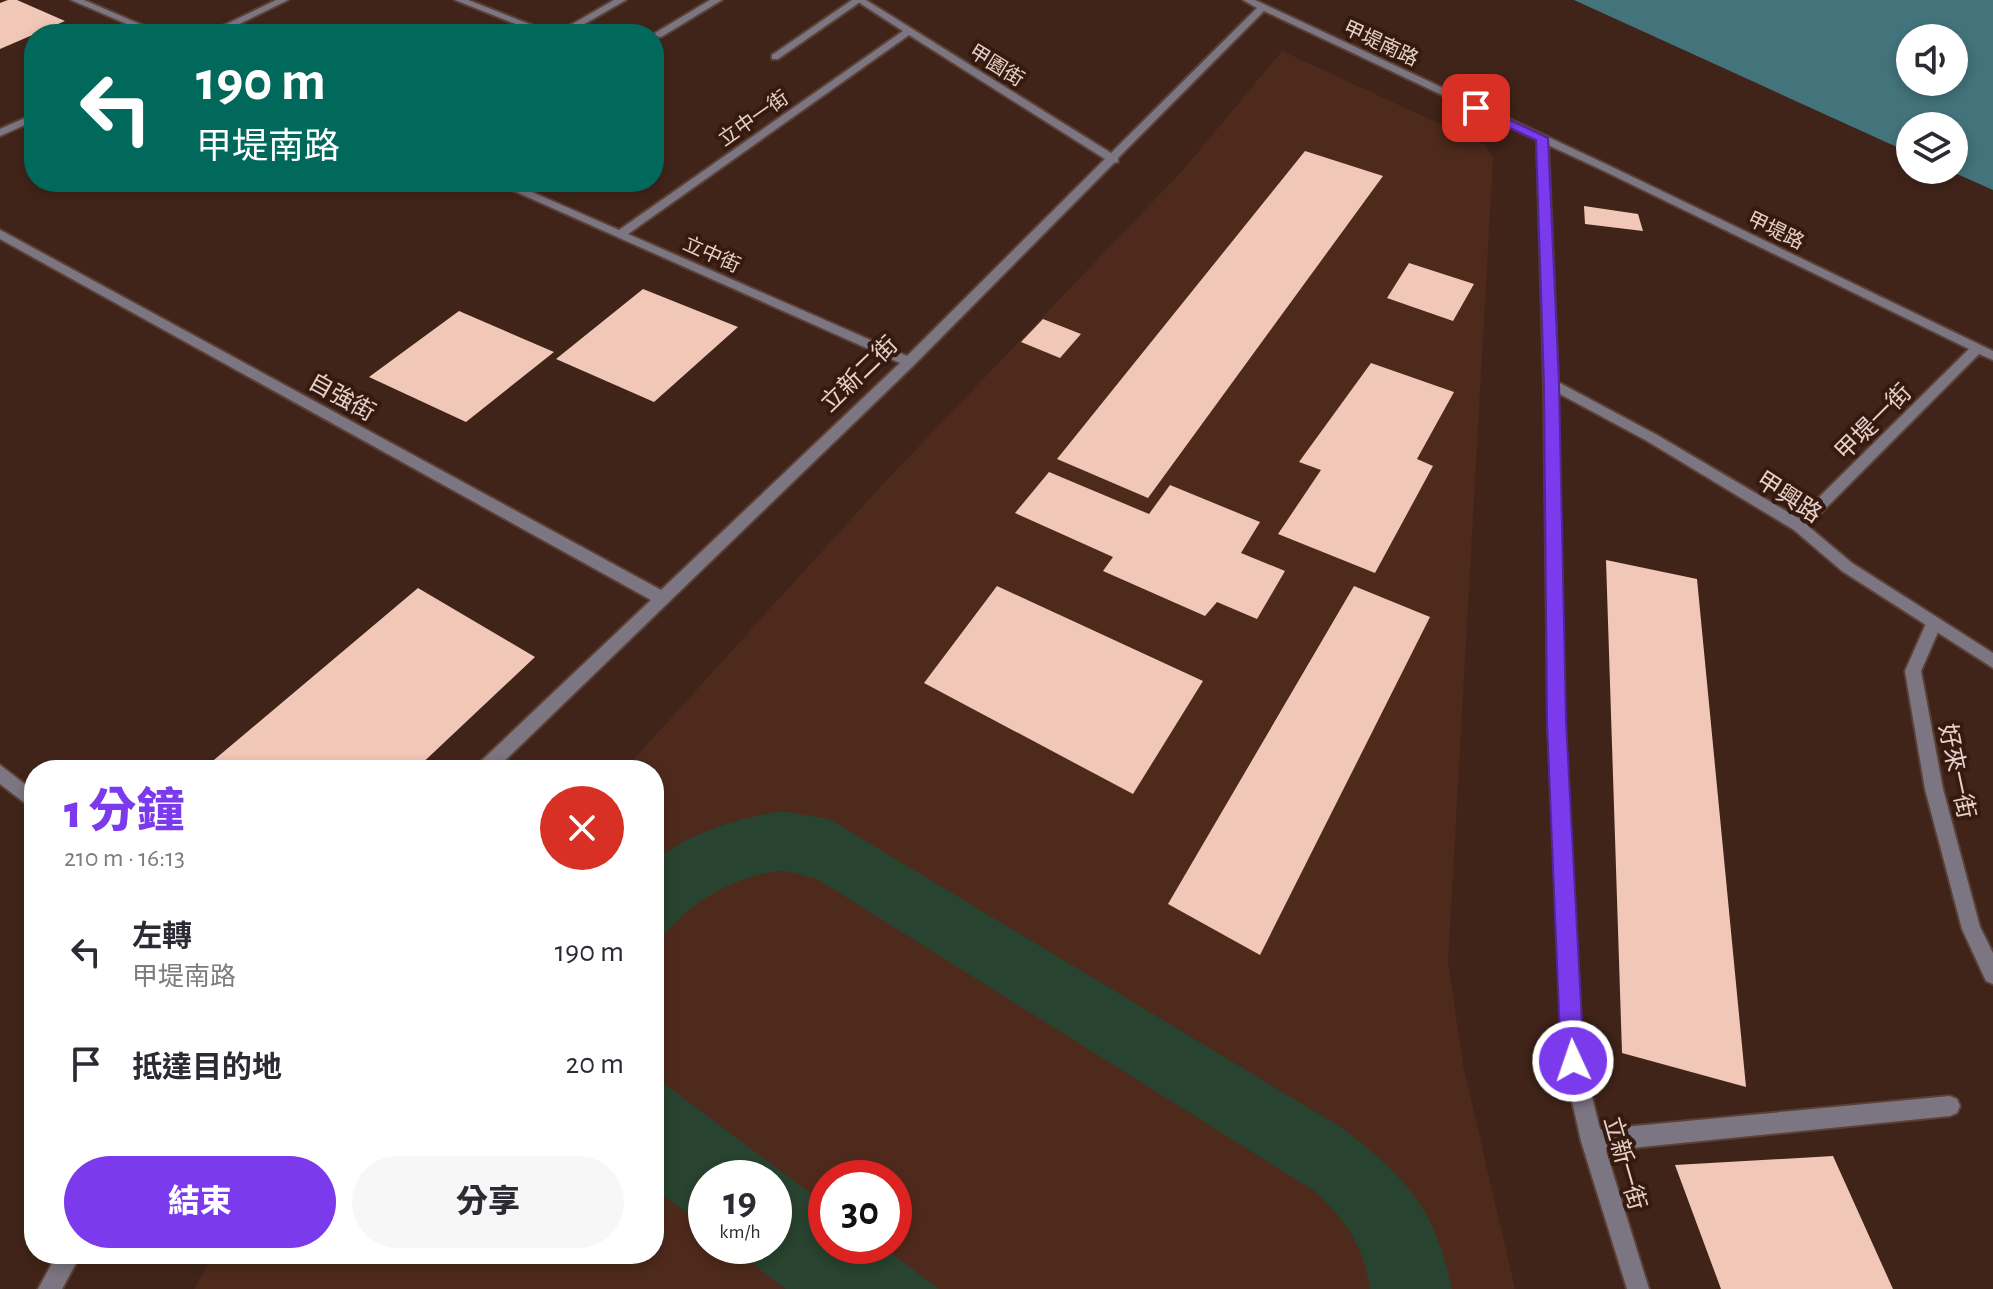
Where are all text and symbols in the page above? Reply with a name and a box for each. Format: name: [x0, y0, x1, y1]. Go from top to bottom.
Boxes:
street label: 甲堤南路: [1340, 17, 1421, 70]
map controls: [1896, 24, 1968, 184]
button: sound: [1896, 24, 1968, 96]
street label: 甲園街: [966, 41, 1028, 90]
text: 190 m: [196, 54, 326, 110]
icon: left: [64, 56, 168, 160]
pin: [1442, 74, 1510, 142]
icon: arrive: [1454, 86, 1498, 130]
street label: 立中一街: [714, 87, 792, 150]
button: layers: [1896, 112, 1968, 184]
text: 甲堤南路: [196, 129, 340, 165]
street label: 甲堤路: [1744, 208, 1807, 253]
street label: 立中街: [680, 233, 743, 276]
street label: 立新二街: [815, 331, 903, 417]
street label: 自強街: [304, 368, 380, 426]
street label: 甲堤一街: [1830, 379, 1916, 465]
street label: 甲興路: [1752, 466, 1826, 528]
street label: 好來一街: [1934, 721, 1980, 821]
button: close: [540, 786, 624, 870]
text: 1 分鐘: [64, 789, 185, 837]
text: 210 m · 16:13: [64, 845, 185, 871]
text: 左轉: [132, 922, 192, 952]
icon: left: [64, 930, 108, 974]
text: 190 m: [555, 937, 624, 967]
text: 甲堤南路: [132, 964, 236, 990]
position arrow: [1531, 1019, 1615, 1103]
icon: arrive: [64, 1042, 108, 1086]
text: 20 m: [566, 1049, 624, 1079]
text: 抵達目的地: [132, 1053, 282, 1083]
street label: 立新一街: [1599, 1113, 1651, 1213]
button: 結束: [64, 1156, 336, 1248]
button: 分享: [352, 1156, 624, 1248]
speed limit sign: 30: [808, 1160, 912, 1264]
text: 19: [723, 1182, 757, 1222]
text: km/h: [719, 1222, 761, 1242]

